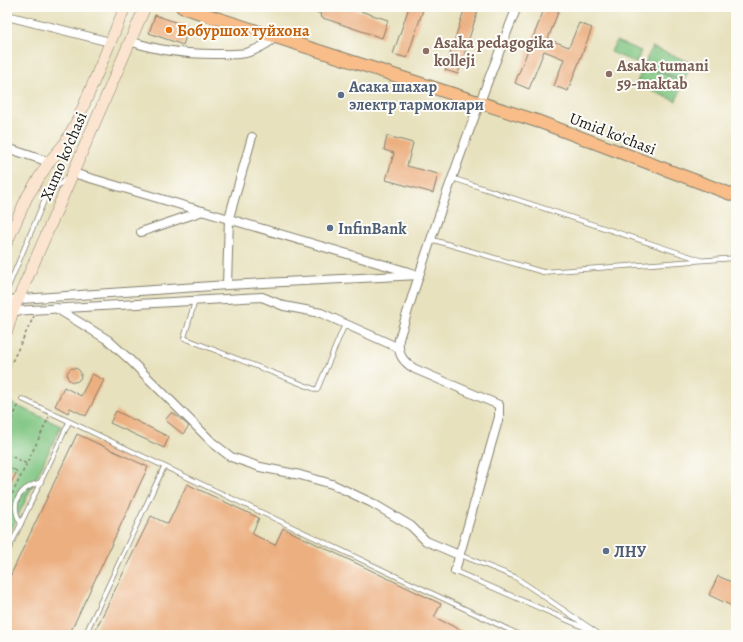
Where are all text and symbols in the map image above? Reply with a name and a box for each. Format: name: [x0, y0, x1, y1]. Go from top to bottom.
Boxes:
place label: Бобуршох туйхона: [177, 20, 310, 42]
marker: Бобуршох туйхона: [164, 25, 174, 35]
place label: Asaka pedagogika kolleji: [433, 32, 554, 72]
marker: Asaka pedagogika kolleji: [421, 46, 431, 56]
place label: Asaka tumani 59-maktab: [616, 55, 709, 95]
marker: Asaka tumani 59-maktab: [604, 69, 614, 79]
place label: Асака шахар электр тармоклари: [348, 76, 484, 116]
marker: Асака шахар электр тармоклари: [336, 90, 346, 100]
street label: Umid ko'chasi: [566, 107, 659, 161]
street label: Xumo ko’chasi: [35, 109, 93, 204]
place label: InfinBank: [338, 218, 407, 240]
marker: InfinBank: [325, 223, 335, 233]
place label: ЛНУ: [614, 541, 647, 563]
marker: ЛНУ: [601, 546, 611, 556]

